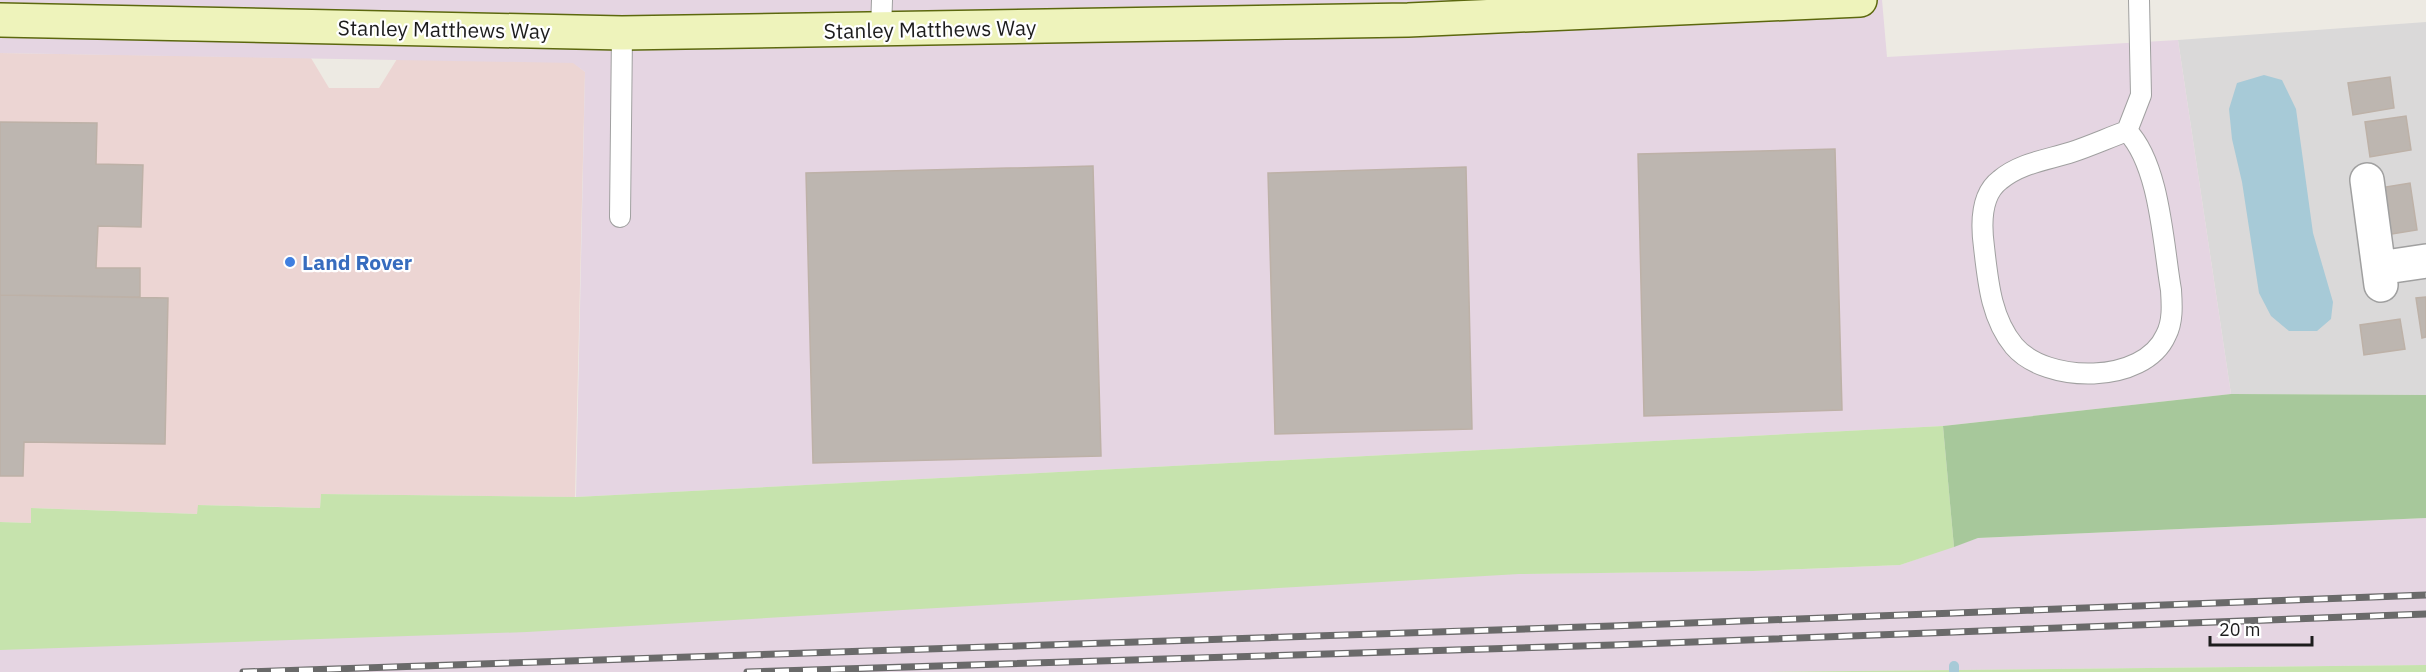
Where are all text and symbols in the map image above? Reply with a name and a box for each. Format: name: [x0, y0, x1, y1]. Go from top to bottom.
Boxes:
street label: Stanley Matthews Way: [337, 13, 551, 45]
street label: Stanley Matthews Way: [823, 13, 1037, 45]
place label: Land Rover: [302, 248, 413, 276]
marker: Land Rover: [283, 255, 297, 269]
scale bar: [2210, 609, 2312, 647]
text: 20 m: [2219, 618, 2261, 641]

